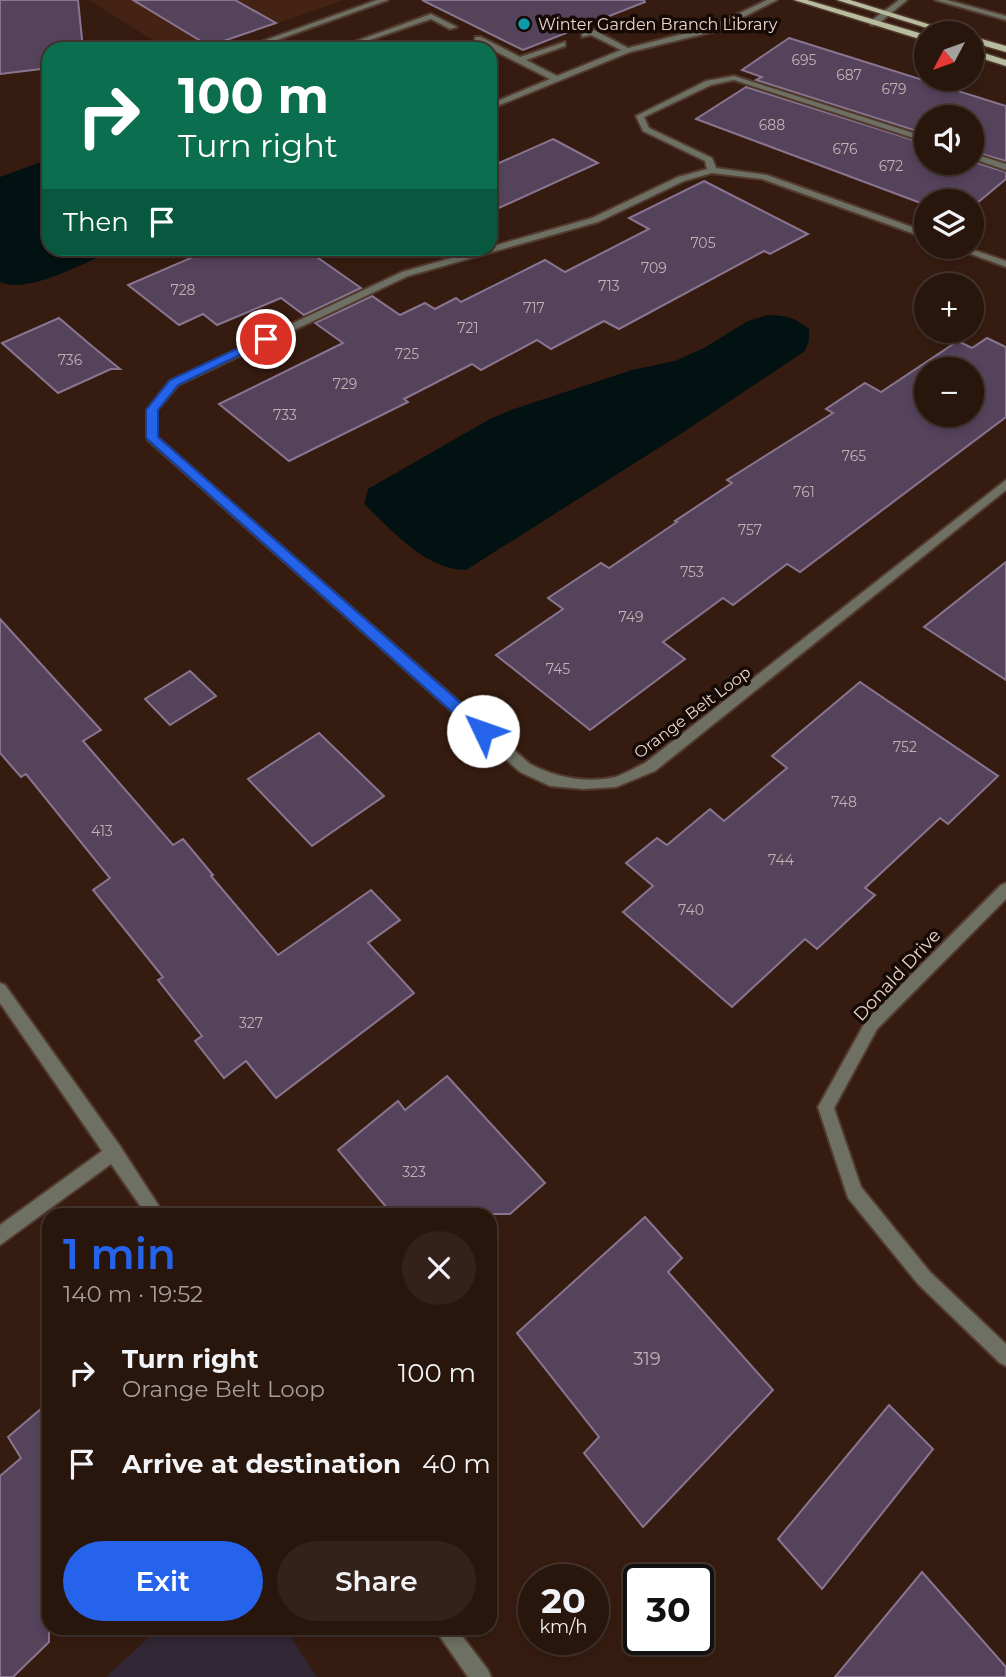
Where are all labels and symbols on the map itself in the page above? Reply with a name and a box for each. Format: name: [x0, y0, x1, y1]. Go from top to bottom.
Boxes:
place label: Winter Garden Branch Library: [538, 15, 778, 34]
marker: Winter Garden Branch Library: [516, 16, 532, 32]
north arrow: [914, 21, 984, 91]
house number: 695: [792, 51, 817, 69]
house number: 687: [836, 66, 862, 84]
house number: 679: [881, 80, 907, 98]
house number: 688: [759, 116, 785, 134]
house number: 676: [833, 140, 858, 158]
house number: 672: [879, 157, 903, 175]
house number: 705: [690, 234, 716, 252]
house number: 709: [641, 259, 667, 277]
house number: 713: [598, 277, 620, 295]
house number: 728: [170, 281, 196, 299]
house number: 717: [523, 299, 545, 317]
pin: [236, 309, 296, 369]
house number: 721: [457, 319, 479, 337]
house number: 725: [395, 345, 419, 363]
house number: 736: [58, 351, 83, 369]
house number: 729: [333, 375, 357, 393]
house number: 733: [273, 406, 297, 424]
house number: 765: [842, 447, 866, 465]
house number: 761: [793, 483, 815, 501]
house number: 757: [738, 521, 762, 539]
house number: 753: [680, 563, 704, 581]
house number: 749: [618, 608, 644, 626]
house number: 745: [546, 660, 570, 678]
street label: Orange Belt Loop: [630, 662, 754, 762]
position arrow: [446, 694, 520, 768]
house number: 752: [893, 738, 917, 756]
house number: 748: [831, 793, 857, 811]
house number: 413: [91, 822, 113, 840]
house number: 744: [768, 851, 795, 869]
house number: 740: [678, 901, 704, 919]
street label: Donald Drive: [849, 924, 945, 1026]
house number: 327: [239, 1014, 263, 1032]
house number: 323: [402, 1163, 426, 1181]
house number: 319: [633, 1348, 661, 1370]
speed limit sign: 30: [623, 1564, 714, 1655]

